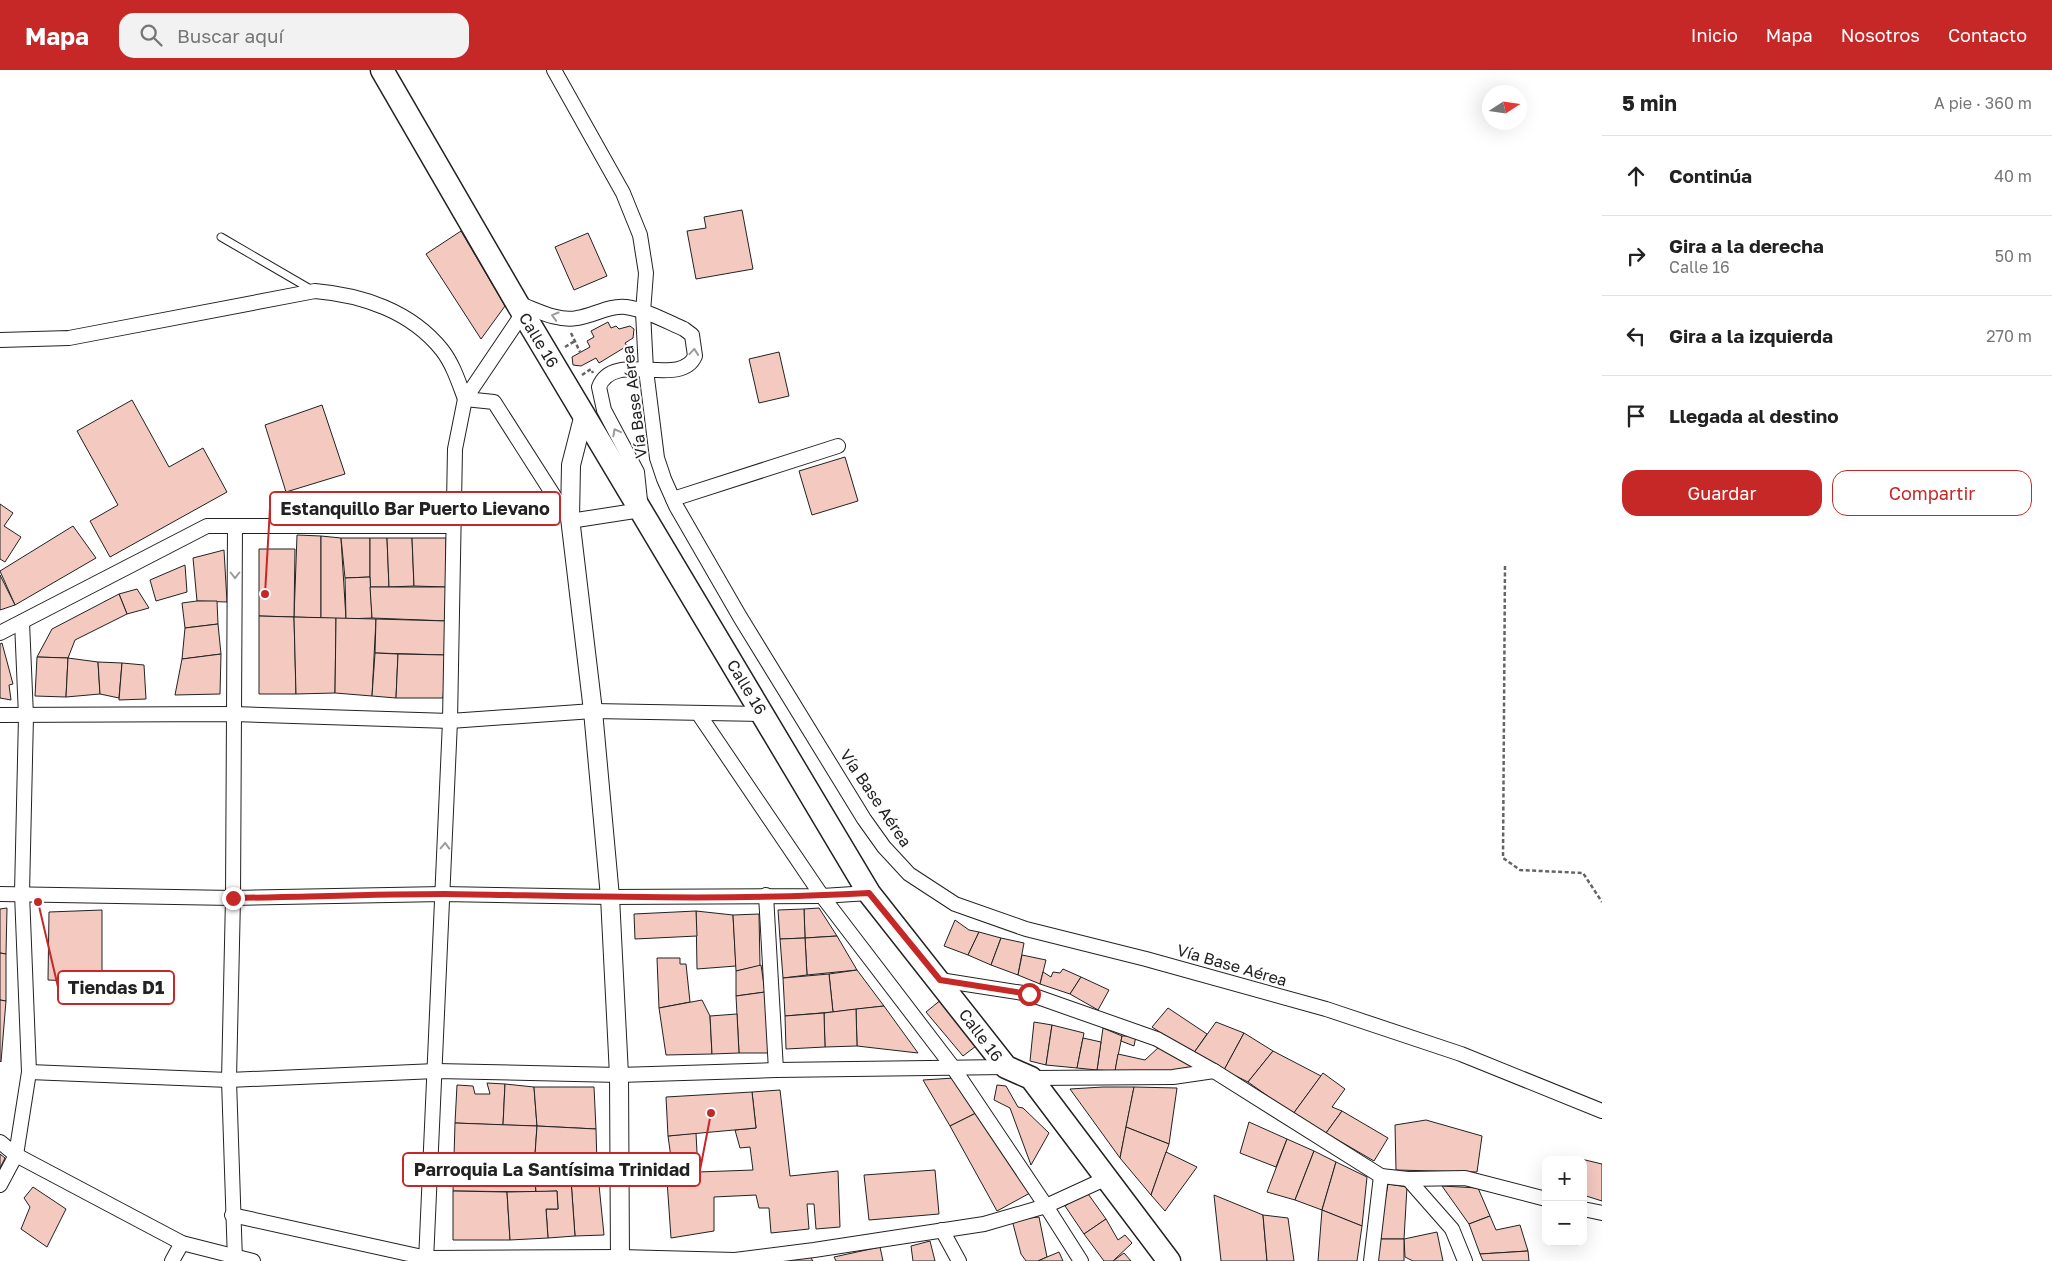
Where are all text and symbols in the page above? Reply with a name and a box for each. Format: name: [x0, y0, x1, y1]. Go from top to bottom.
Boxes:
search box: [119, 13, 469, 58]
text: Mapa: [25, 21, 89, 50]
icon: search: [137, 21, 165, 49]
text: Buscar aquí: [177, 24, 284, 47]
text: Inicio: [1691, 24, 1738, 46]
text: Mapa: [1766, 24, 1813, 46]
text: Nosotros: [1841, 24, 1920, 46]
text: Contacto: [1948, 24, 2027, 46]
north arrow: [1482, 85, 1527, 130]
text: 5 min: [1622, 90, 1677, 116]
text: A pie · 360 m: [1934, 93, 2032, 113]
icon: ahead: [1622, 162, 1650, 190]
text: Continúa: [1669, 164, 1752, 187]
text: 40 m: [1994, 166, 2032, 186]
text: Gira a la derecha: [1669, 234, 1824, 257]
icon: right: [1622, 242, 1650, 270]
text: 50 m: [1995, 246, 2032, 266]
text: Calle 16: [1669, 257, 1730, 277]
street label: Calle 16: [515, 309, 563, 371]
one-way arrow: [551, 311, 559, 322]
icon: left: [1622, 322, 1650, 350]
text: Gira a la izquierda: [1669, 324, 1833, 347]
text: 270 m: [1986, 326, 2032, 346]
street label: Vía Base Aérea: [617, 344, 651, 460]
one-way arrow: [688, 347, 699, 355]
icon: arrive: [1622, 402, 1650, 430]
text: Llegada al destino: [1669, 404, 1839, 427]
one-way arrow: [612, 428, 622, 437]
button: Guardar: [1622, 470, 1822, 516]
button: Compartir: [1832, 470, 2032, 516]
callout: Estanquillo Bar Puerto Lievano: [270, 492, 560, 525]
text: Estanquillo Bar Puerto Lievano: [280, 497, 550, 519]
one-way arrow: [230, 572, 240, 579]
street label: Calle 16: [723, 656, 771, 718]
street label: Vía Base Aérea: [836, 745, 916, 851]
one-way arrow: [440, 841, 450, 849]
route end: [222, 887, 245, 910]
street label: Vía Base Aérea: [1175, 940, 1289, 990]
callout: Tiendas D1: [58, 971, 174, 1004]
text: Tiendas D1: [68, 976, 164, 998]
route start: [1018, 983, 1041, 1006]
street label: Calle 16: [955, 1005, 1007, 1065]
callout: Parroquia La Santísima Trinidad: [403, 1153, 700, 1186]
map controls: [1542, 1156, 1587, 1246]
button: +: [1542, 1156, 1587, 1201]
text: Parroquia La Santísima Trinidad: [414, 1158, 690, 1180]
button: −: [1542, 1201, 1587, 1246]

